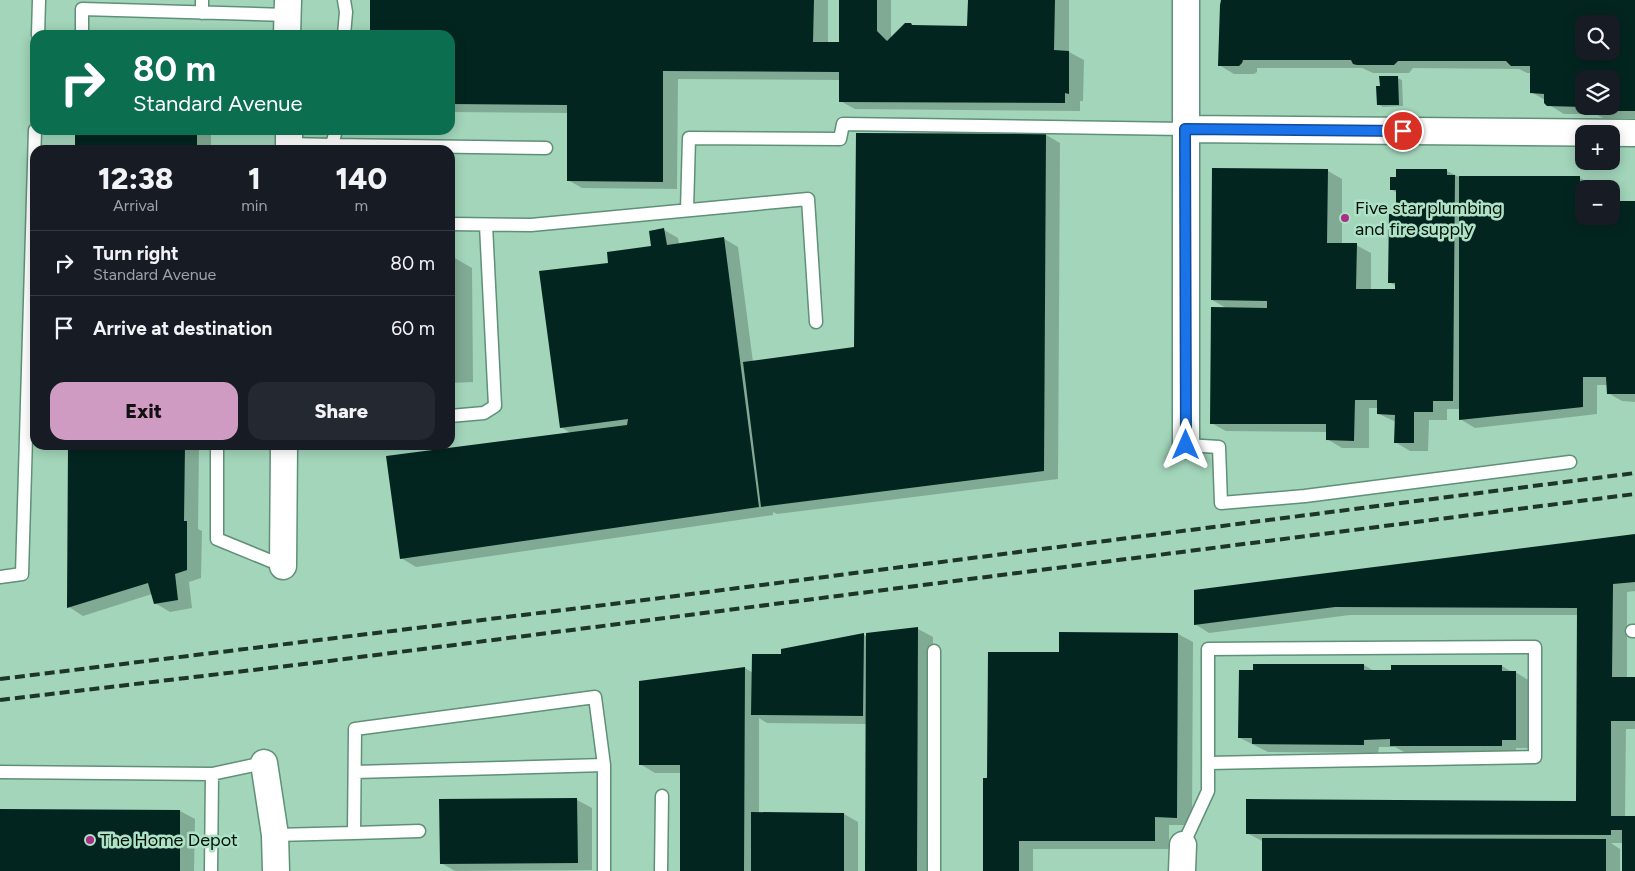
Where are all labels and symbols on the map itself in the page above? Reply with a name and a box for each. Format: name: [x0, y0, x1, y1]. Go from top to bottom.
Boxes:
pin: [1382, 110, 1424, 152]
place label: Five star plumbing and fire supply: [1355, 197, 1503, 240]
marker: Five star plumbing and fire supply: [1339, 212, 1351, 224]
position arrow: [1159, 418, 1211, 470]
place label: The Home Depot: [100, 829, 238, 851]
marker: The Home Depot: [84, 834, 96, 846]

